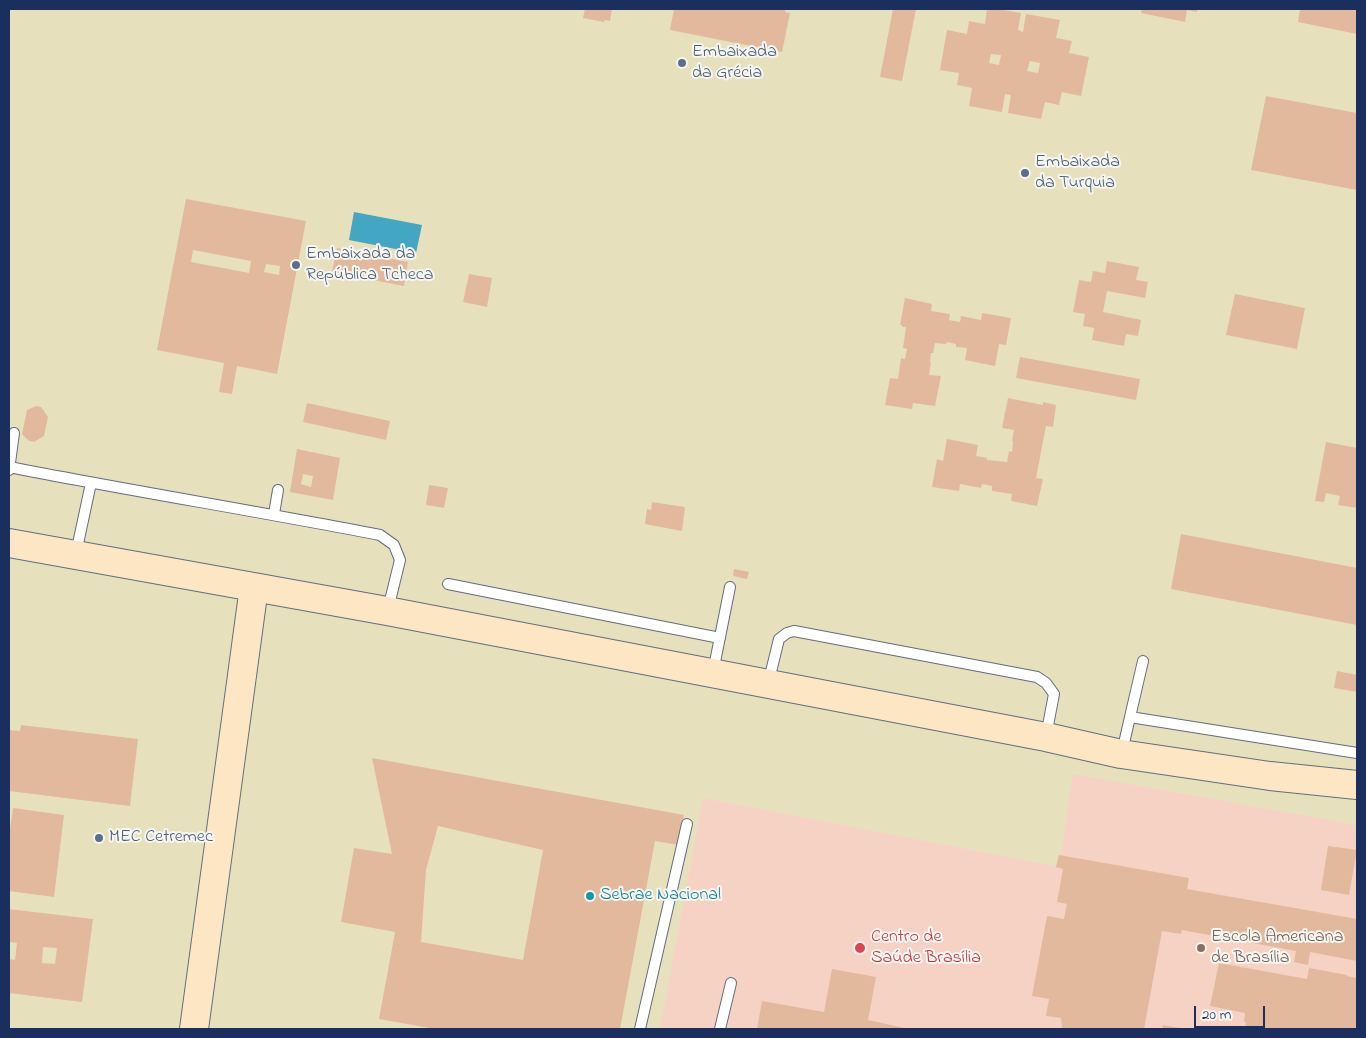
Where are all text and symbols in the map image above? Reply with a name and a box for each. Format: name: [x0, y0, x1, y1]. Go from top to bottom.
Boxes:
place label: Embaixada da Grécia: [692, 42, 777, 84]
marker: Embaixada da Grécia: [676, 57, 688, 69]
place label: Embaixada da Turquia: [1035, 152, 1120, 194]
marker: Embaixada da Turquia: [1019, 167, 1031, 179]
place label: Embaixada da República Tcheca: [306, 244, 433, 286]
marker: Embaixada da República Tcheca: [290, 259, 302, 271]
place label: MEC Cetremec: [109, 827, 213, 849]
marker: MEC Cetremec: [93, 832, 105, 844]
place label: Sebrae Nacional: [600, 885, 721, 907]
marker: Sebrae Nacional: [584, 890, 596, 902]
place label: Centro de Saúde Brasília: [871, 927, 981, 970]
place label: Escola Americana de Brasília: [1211, 927, 1343, 970]
marker: Centro de Saúde Brasília: [853, 941, 867, 955]
marker: Escola Americana de Brasília: [1195, 942, 1207, 954]
scale bar: [1196, 996, 1267, 1028]
text: 20 m: [1202, 1004, 1231, 1026]

